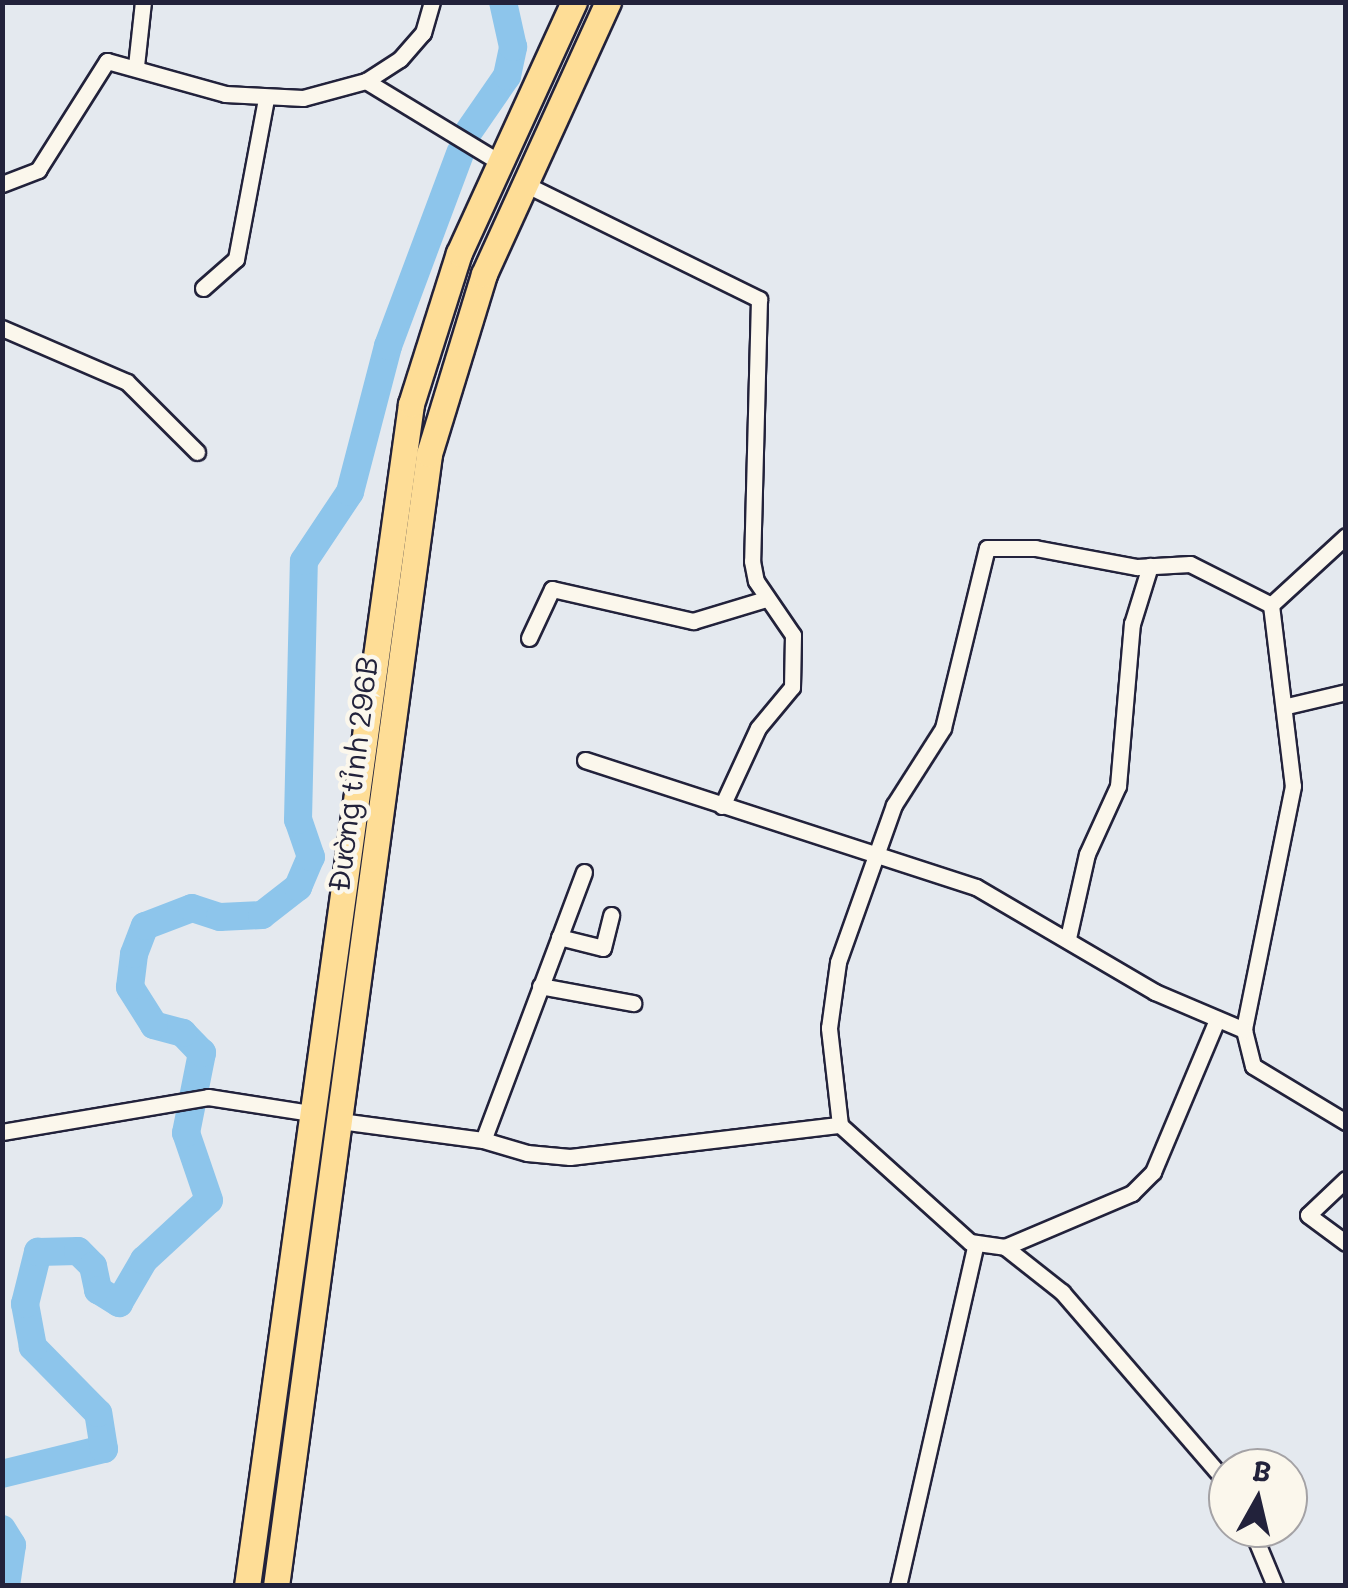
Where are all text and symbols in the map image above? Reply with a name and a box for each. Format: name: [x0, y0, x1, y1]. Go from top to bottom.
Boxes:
street label: Đường tỉnh 296B: [320, 654, 384, 894]
north arrow: [1208, 1448, 1308, 1548]
text: B: [1250, 1451, 1274, 1489]

